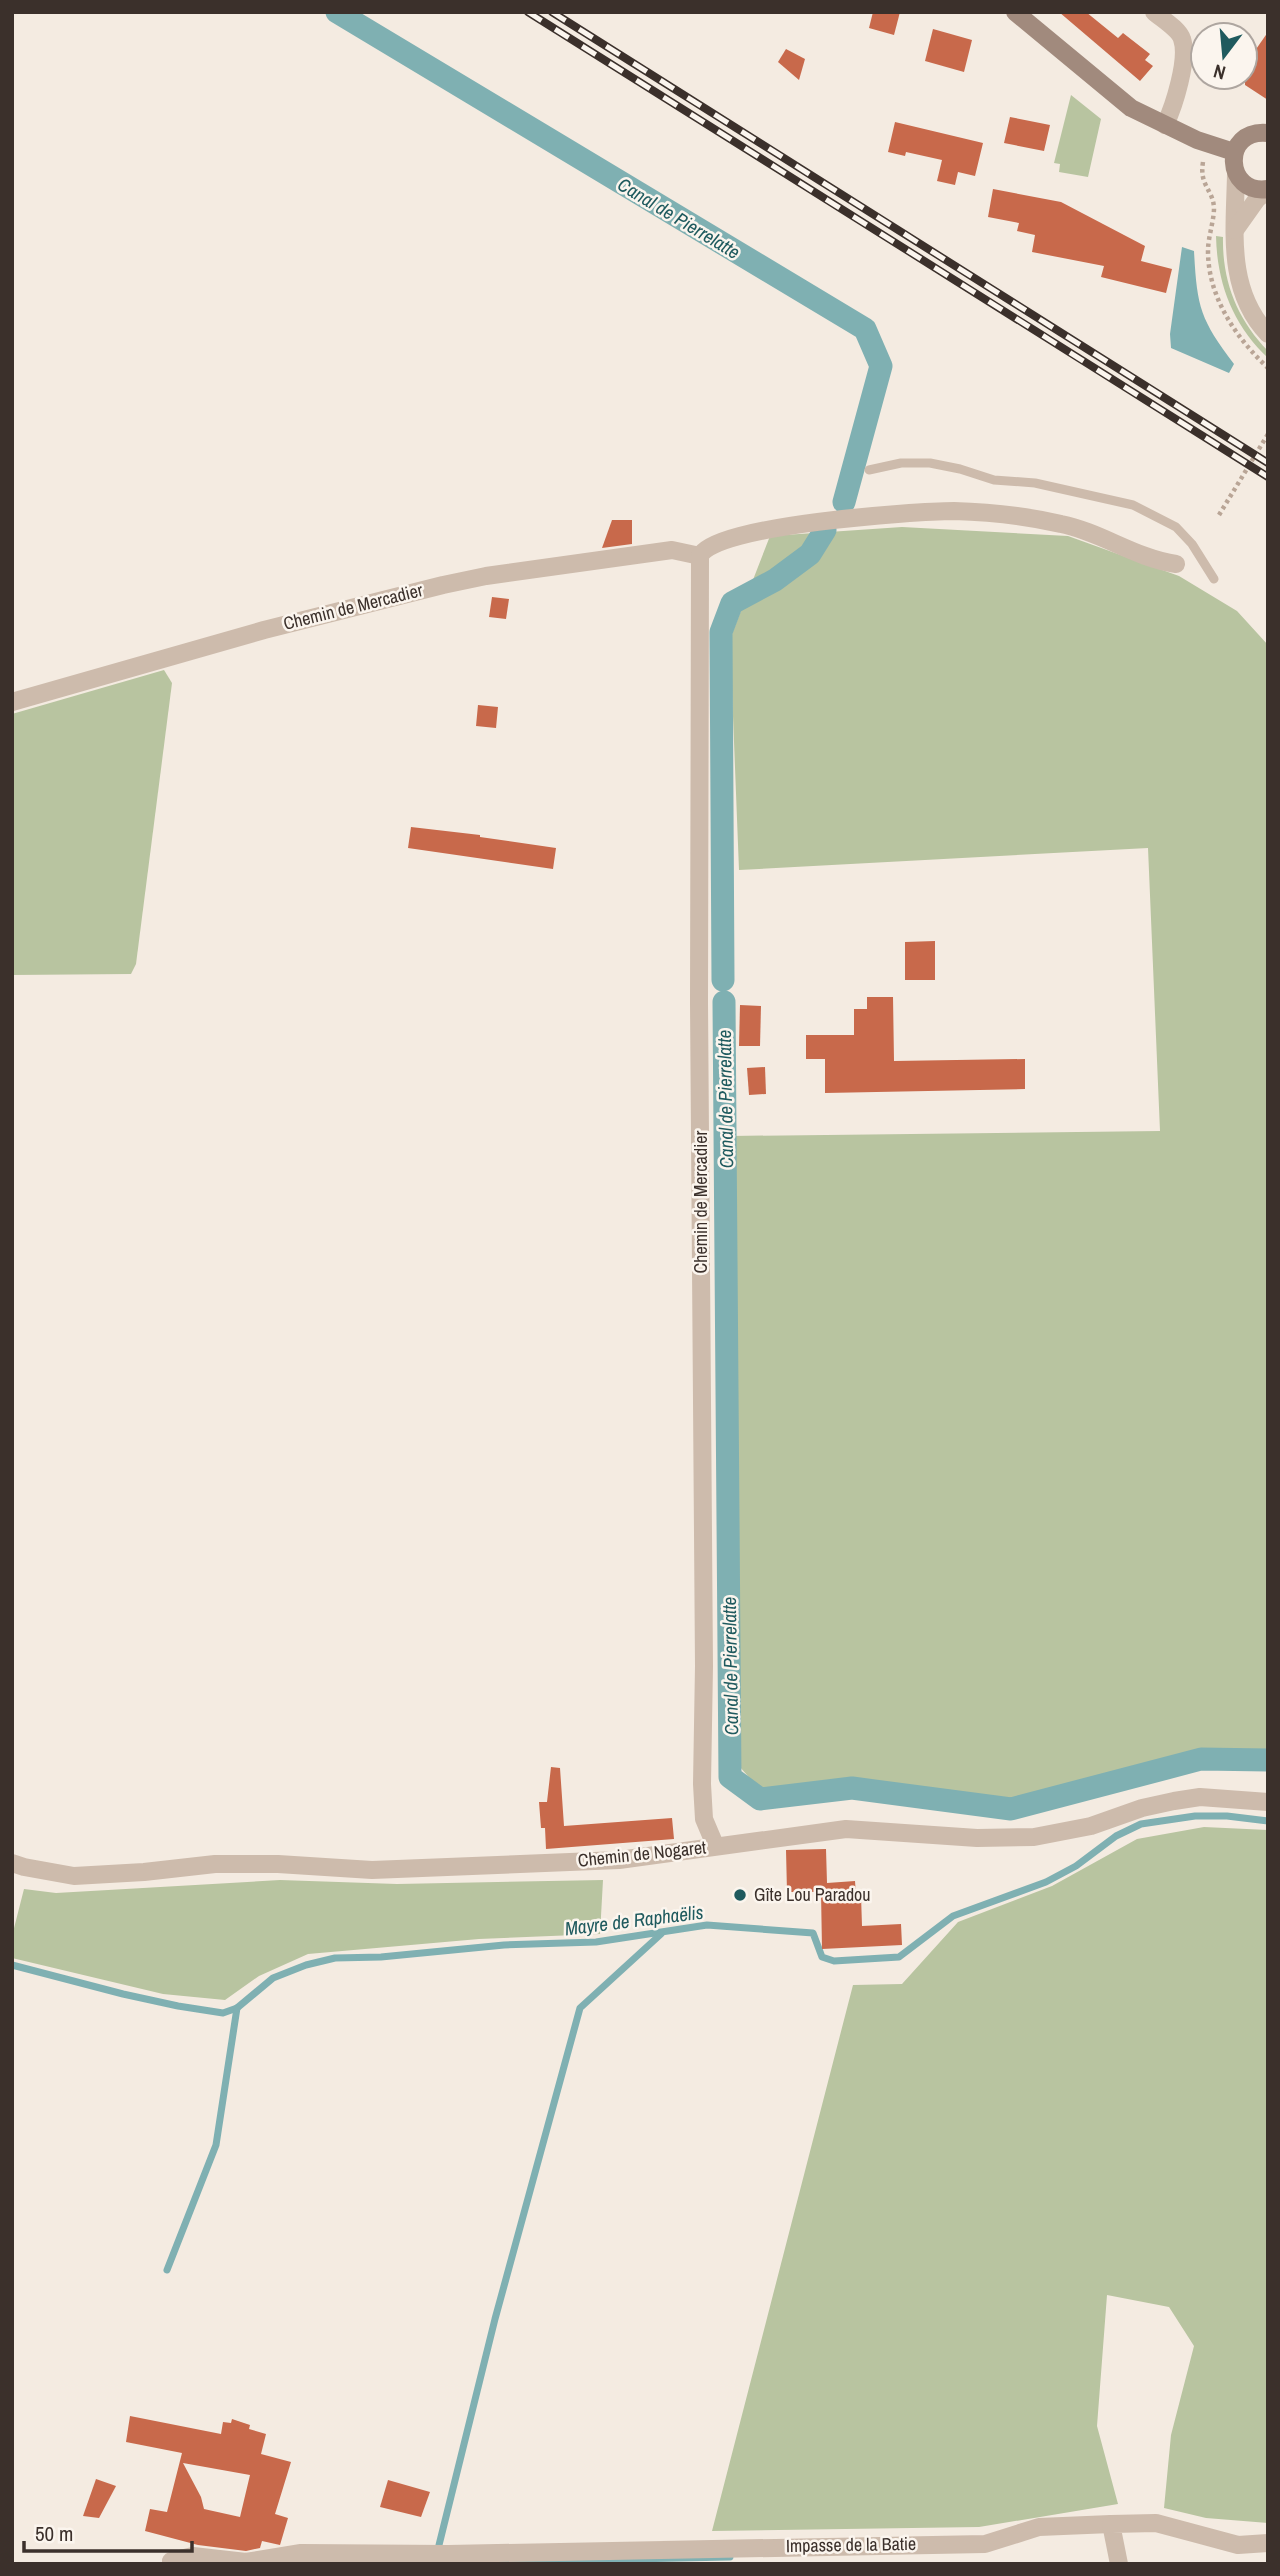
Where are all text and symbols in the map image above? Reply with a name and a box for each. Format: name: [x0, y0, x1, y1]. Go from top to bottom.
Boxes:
north arrow: [1189, 21, 1259, 91]
text: N: [1210, 58, 1228, 86]
water label: Canal de Pierrelatte: [613, 171, 745, 265]
street label: Chemin de Mercadier: [281, 577, 425, 636]
water label: Canal de Pierrelatte: [711, 1029, 739, 1169]
street label: Chemin de Mercadier: [688, 1131, 713, 1273]
water label: Canal de Pierrelatte: [716, 1596, 744, 1736]
street label: Chemin de Nogaret: [577, 1834, 707, 1873]
place label: Gîte Lou Paradou: [754, 1882, 871, 1907]
marker: Gîte Lou Paradou: [732, 1887, 748, 1903]
water label: Mayre de Raphaëlis: [563, 1899, 705, 1941]
scale bar: [24, 2510, 192, 2554]
text: 50 m: [35, 2519, 73, 2548]
street label: Impasse de la Batie: [786, 2531, 916, 2558]

